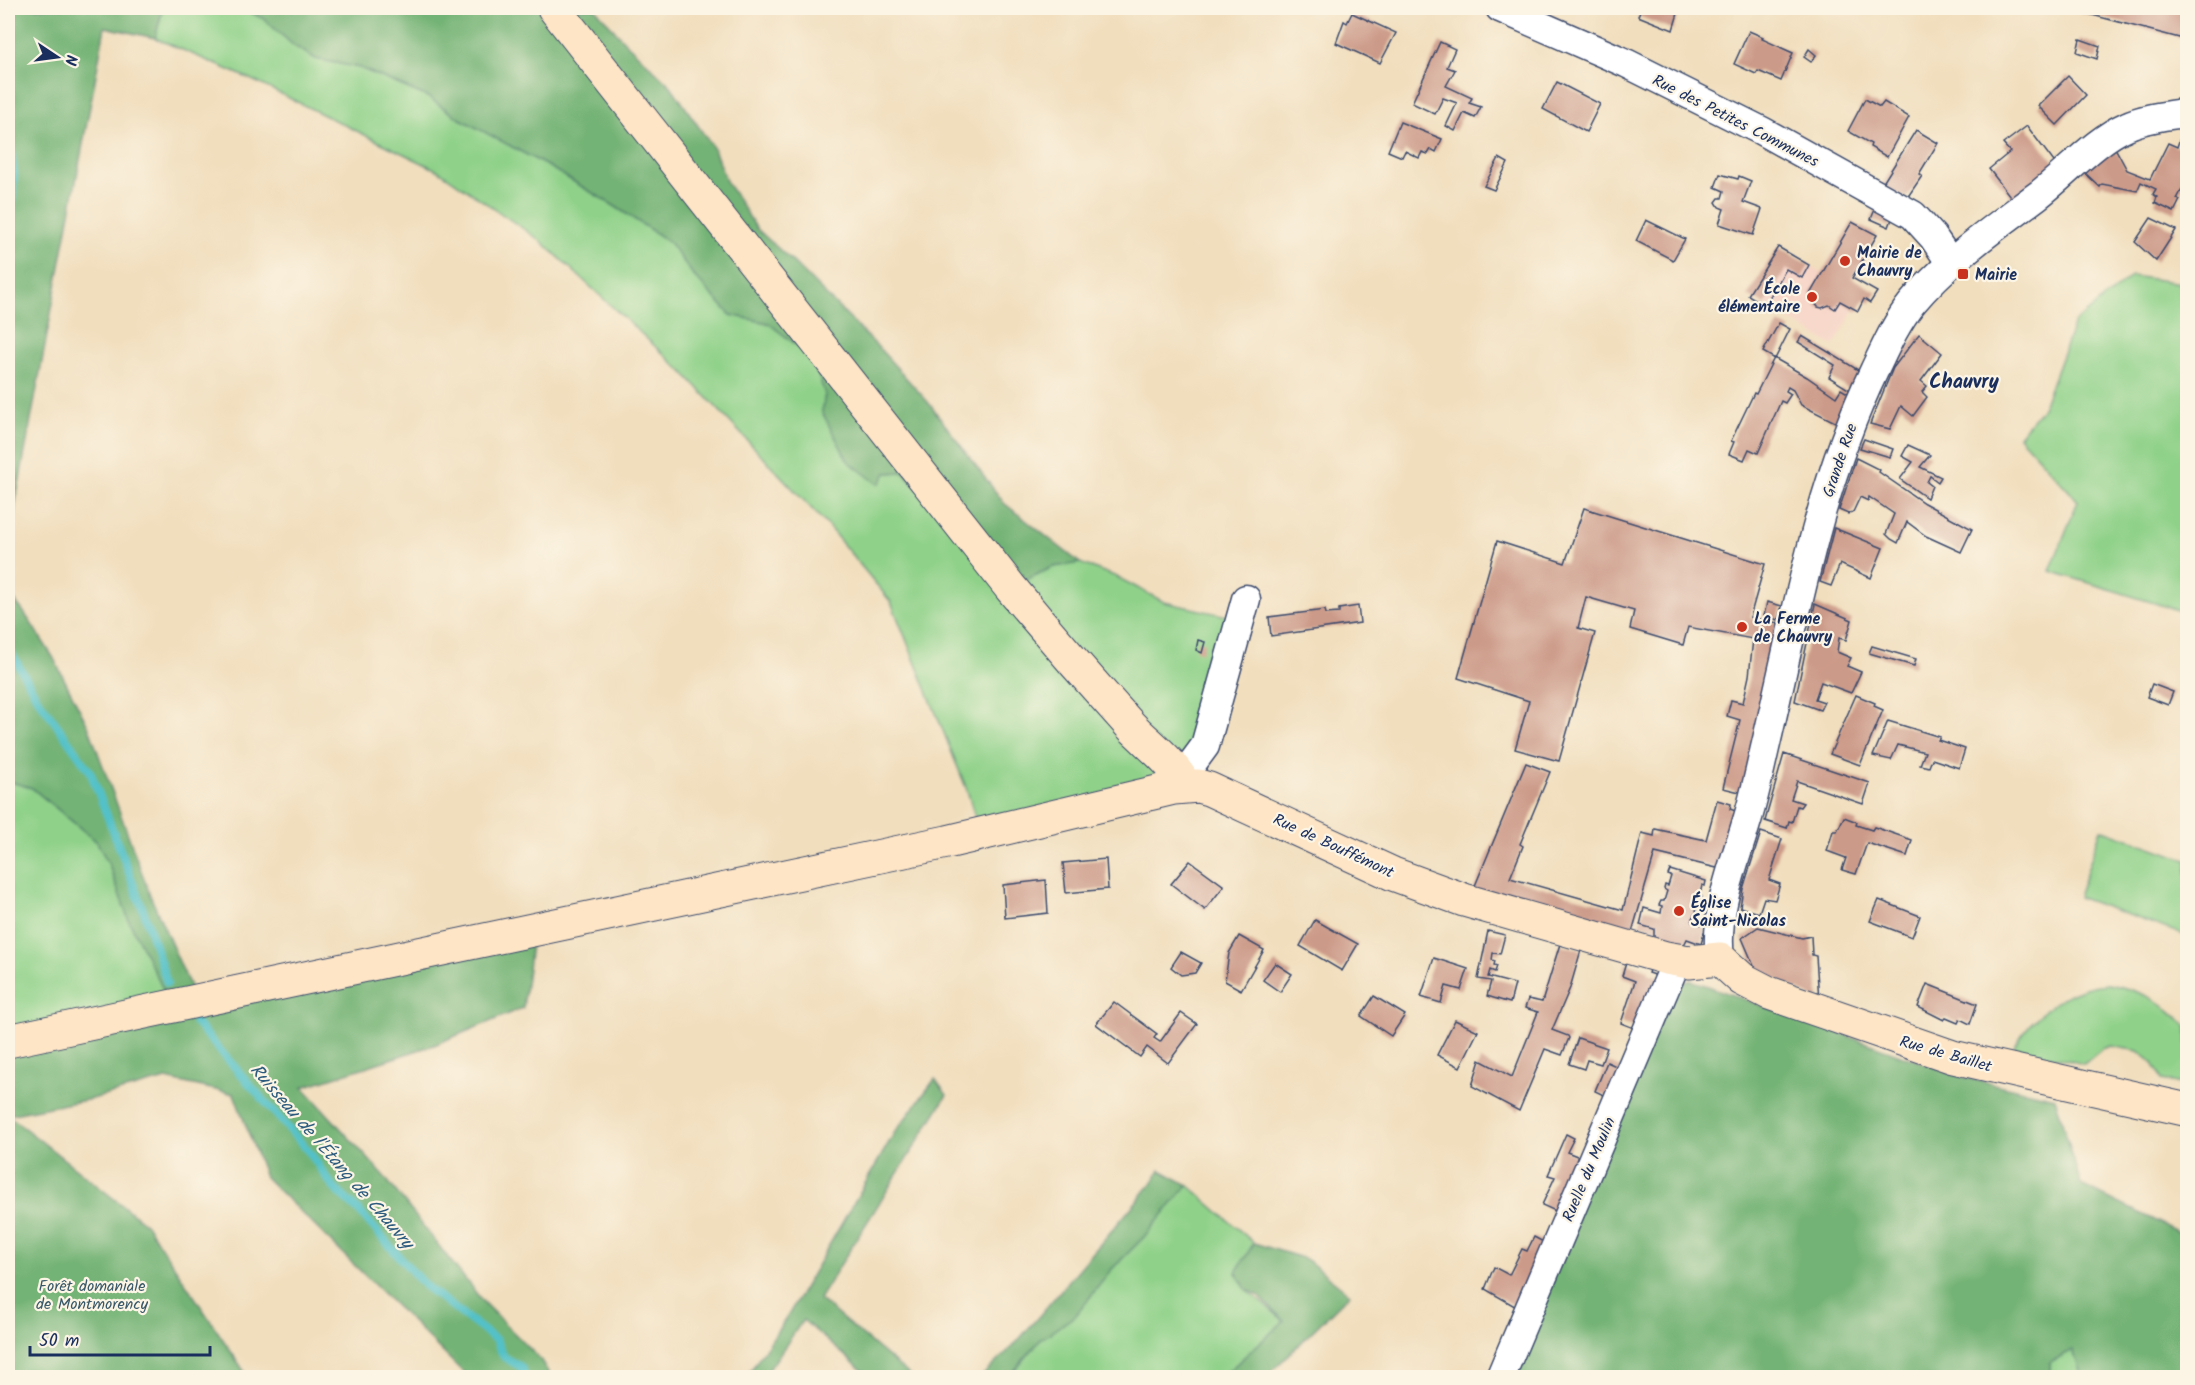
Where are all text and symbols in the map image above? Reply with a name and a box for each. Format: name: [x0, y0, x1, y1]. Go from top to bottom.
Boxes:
north arrow: [27, 27, 87, 87]
text: N: [57, 52, 83, 68]
street label: Rue des Petites Communes: [1648, 68, 1823, 174]
place label: Mairie de Chauvry: [1857, 241, 1922, 284]
marker: Mairie de Chauvry: [1838, 254, 1852, 268]
place label: Mairie: [1975, 263, 2017, 288]
marker: Mairie: [1956, 267, 1970, 281]
place label: École élémentaire: [1718, 277, 1800, 320]
marker: École élémentaire: [1805, 290, 1819, 304]
district label: Chauvry: [1929, 367, 1999, 399]
street label: Grande Rue: [1816, 420, 1865, 501]
place label: La Ferme de Chauvry: [1754, 607, 1833, 650]
marker: La Ferme de Chauvry: [1735, 620, 1749, 634]
street label: Rue de Bouffémont: [1269, 807, 1399, 886]
place label: Église Saint-Nicolas: [1691, 891, 1787, 934]
marker: Église Saint-Nicolas: [1672, 904, 1686, 918]
street label: Rue de Baillet: [1896, 1029, 1995, 1080]
water label: Ruisseau de l'Étang de Chauvry: [242, 1058, 421, 1258]
street label: Ruelle du Moulin: [1556, 1113, 1623, 1226]
park label: Forêt domaniale de Montmorency: [36, 1274, 148, 1317]
scale bar: [30, 1319, 210, 1357]
text: 50 m: [39, 1327, 79, 1356]

